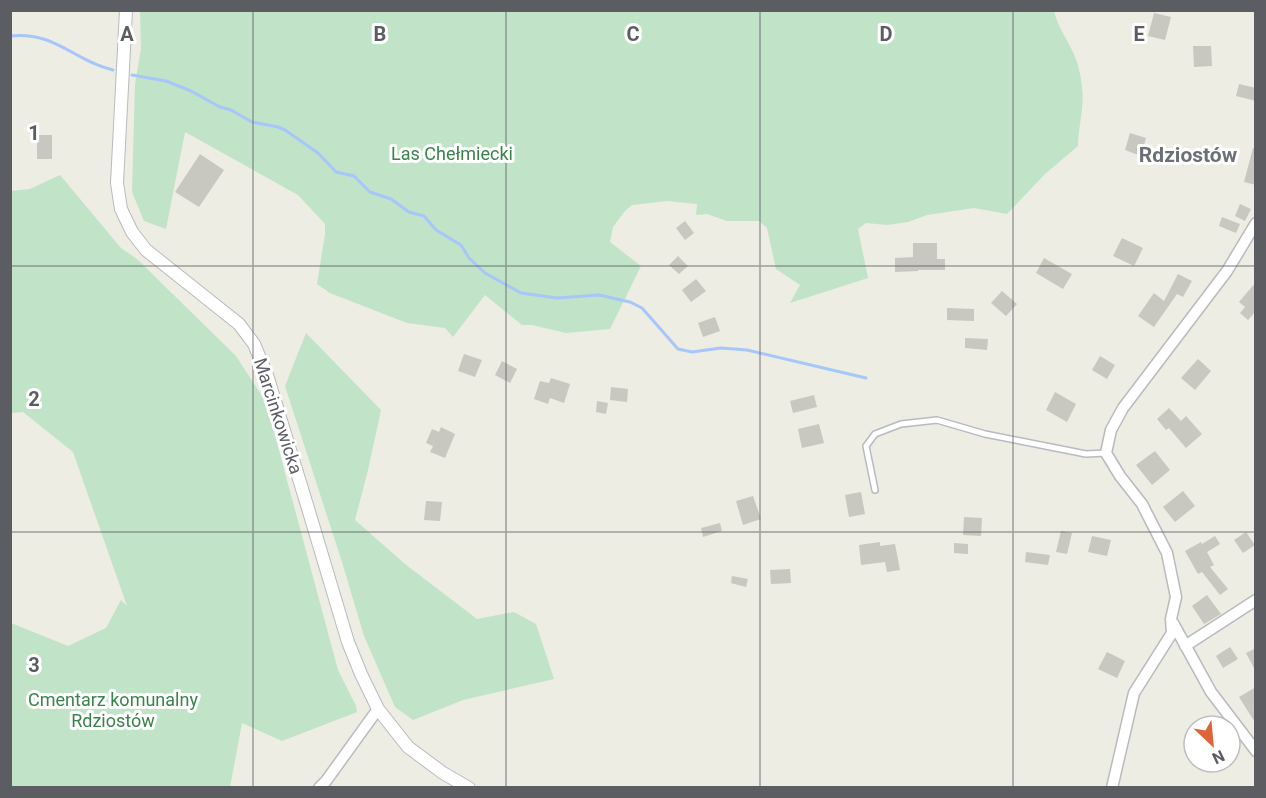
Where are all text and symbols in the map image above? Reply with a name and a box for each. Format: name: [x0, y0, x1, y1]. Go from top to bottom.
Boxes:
text: A: [120, 22, 134, 46]
text: B: [374, 22, 386, 46]
text: C: [626, 22, 640, 46]
text: D: [880, 22, 893, 46]
text: E: [1133, 22, 1145, 46]
text: 1: [28, 121, 40, 145]
park label: Las Chełmiecki: [391, 143, 513, 164]
district label: Rdziostów: [1139, 143, 1238, 167]
street label: Marcinkowicka: [250, 355, 307, 477]
text: 2: [28, 387, 40, 411]
text: 3: [28, 653, 40, 677]
park label: Cmentarz komunalny Rdziostów: [28, 689, 198, 731]
north arrow: [1182, 714, 1242, 774]
text: N: [1209, 746, 1228, 768]

